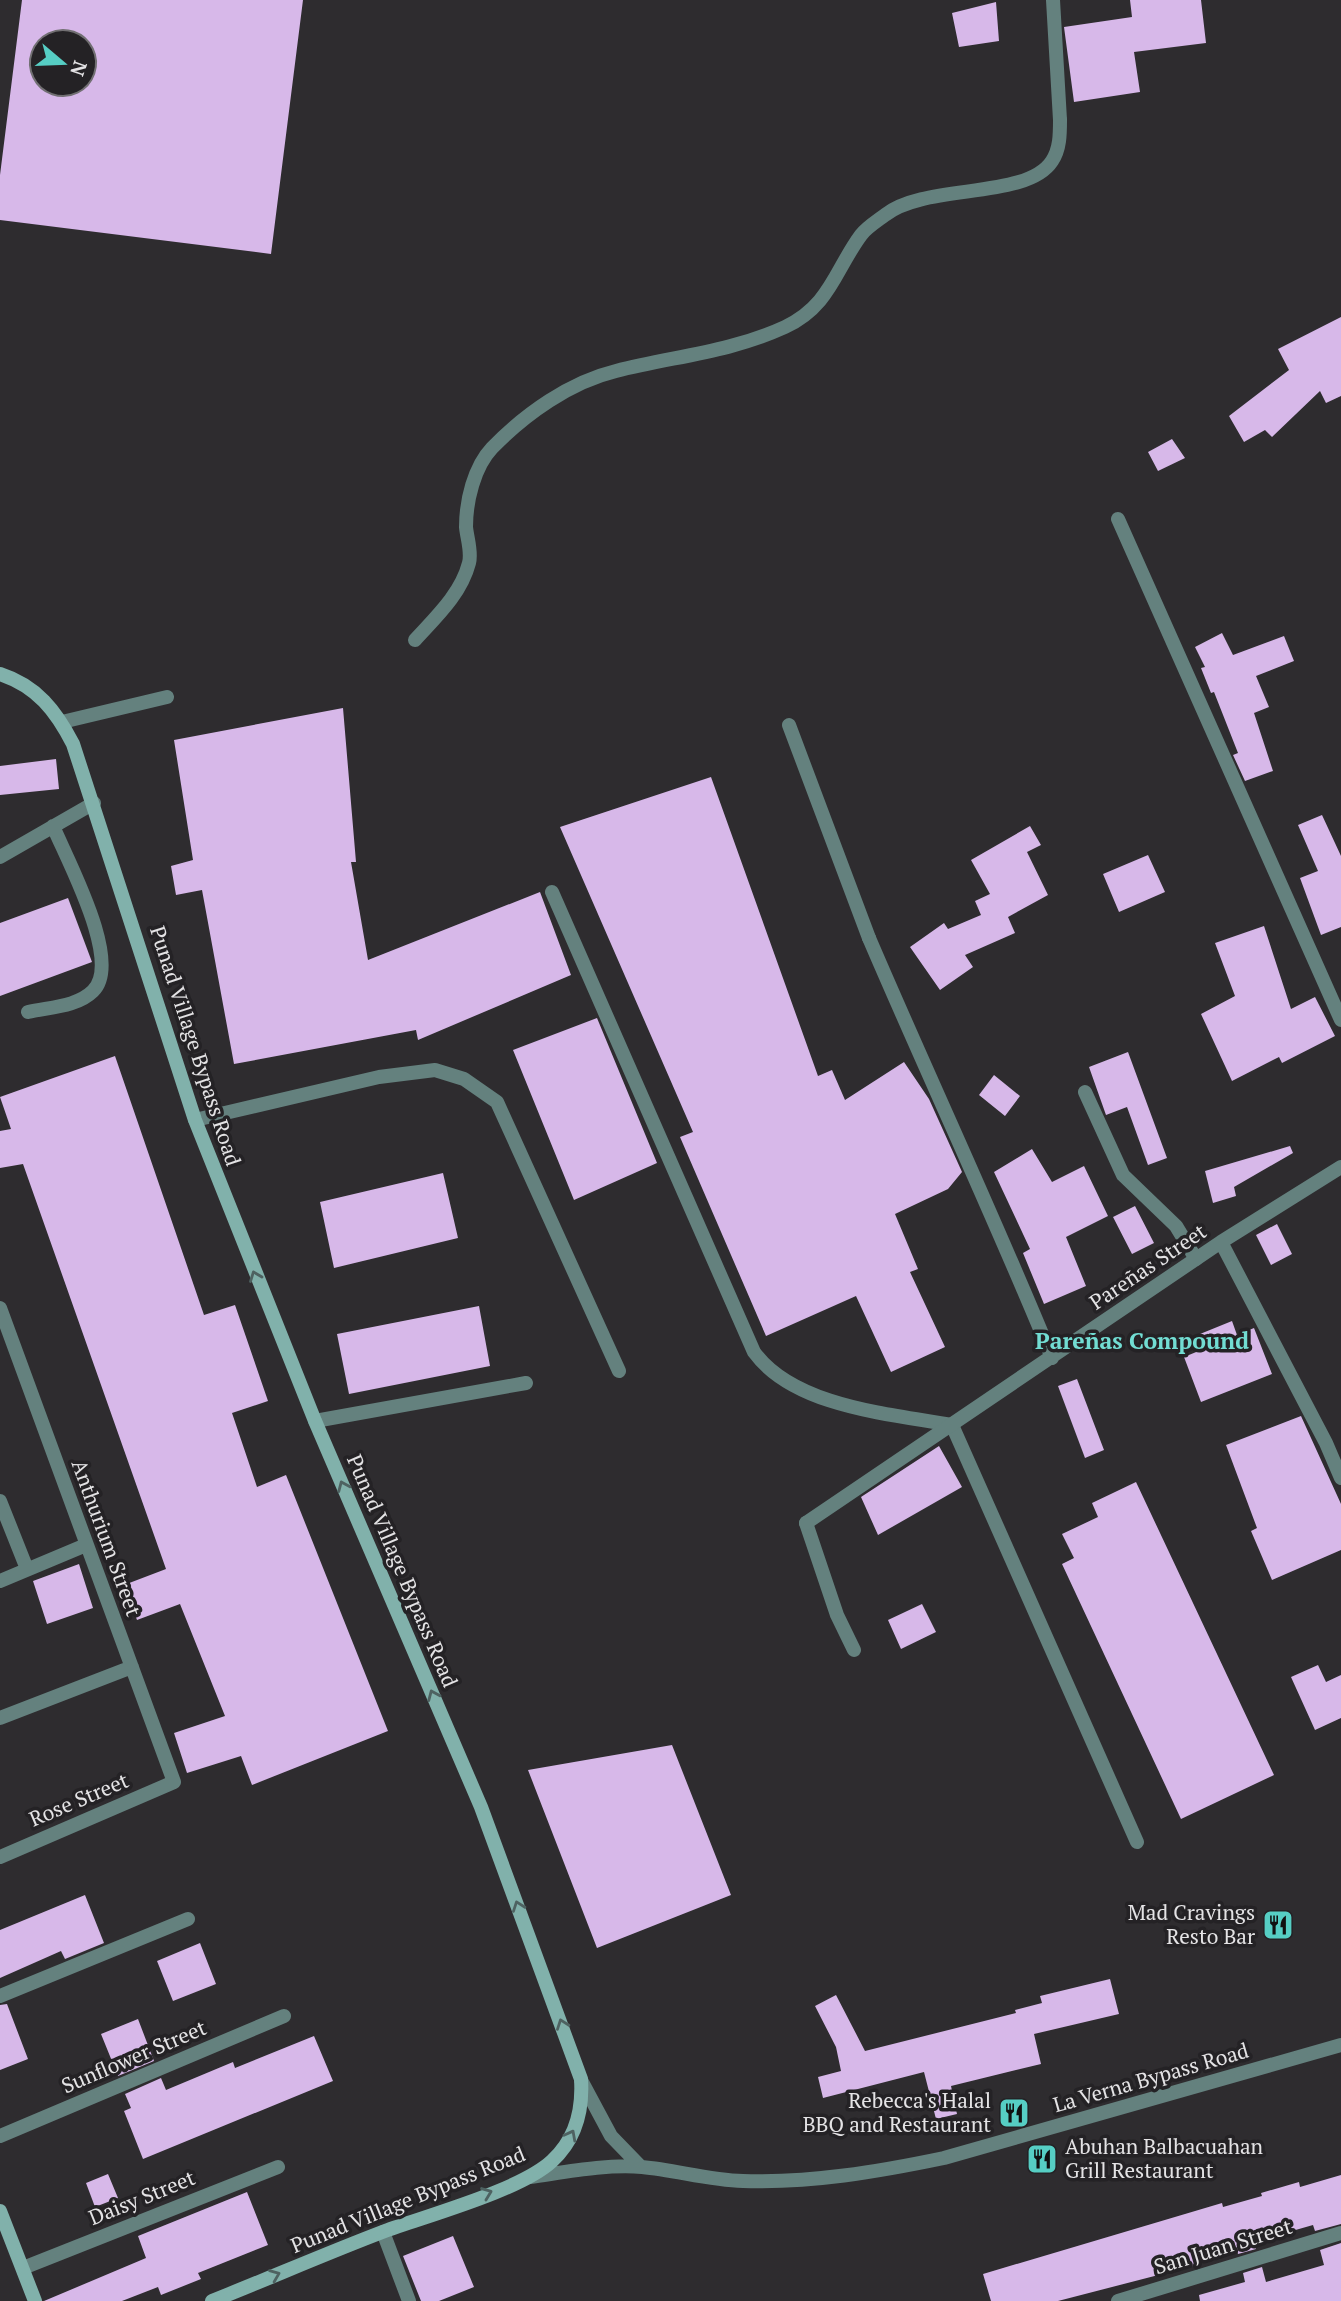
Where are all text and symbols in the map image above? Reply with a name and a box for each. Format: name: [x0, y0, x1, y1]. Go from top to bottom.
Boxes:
north arrow: [28, 28, 98, 98]
text: N: [65, 58, 94, 80]
street label: Punad Village Bypass Road: [144, 922, 248, 1169]
street label: Pareñas Street: [1084, 1217, 1211, 1316]
one-way arrow: [249, 1270, 263, 1282]
district label: Pareñas Compound: [1035, 1325, 1249, 1356]
street label: Punad Village Bypass Road: [341, 1450, 465, 1692]
street label: Anthurium Street: [66, 1455, 148, 1620]
one-way arrow: [337, 1480, 351, 1493]
one-way arrow: [427, 1689, 441, 1701]
street label: Rose Street: [25, 1766, 133, 1833]
place label: Mad Cravings Resto Bar: [1128, 1898, 1255, 1950]
one-way arrow: [512, 1900, 526, 1912]
restaurant icon: Mad Cravings Resto Bar: [1261, 1908, 1295, 1942]
street label: Sunflower Street: [57, 2013, 211, 2099]
one-way arrow: [556, 2018, 570, 2030]
street label: La Verna Bypass Road: [1050, 2036, 1252, 2118]
place label: Rebecca's Halal BBQ and Restaurant: [803, 2086, 991, 2138]
restaurant icon: Rebecca's Halal BBQ and Restaurant: [997, 2096, 1031, 2130]
one-way arrow: [562, 2130, 576, 2143]
place label: Abuhan Balbacuahan Grill Restaurant: [1065, 2132, 1264, 2184]
street label: Punad Village Bypass Road: [286, 2139, 529, 2259]
restaurant icon: Abuhan Balbacuahan Grill Restaurant: [1025, 2142, 1059, 2176]
street label: Daisy Street: [84, 2163, 199, 2231]
one-way arrow: [481, 2188, 493, 2202]
street label: San Juan Street: [1150, 2212, 1295, 2280]
one-way arrow: [268, 2270, 280, 2284]

